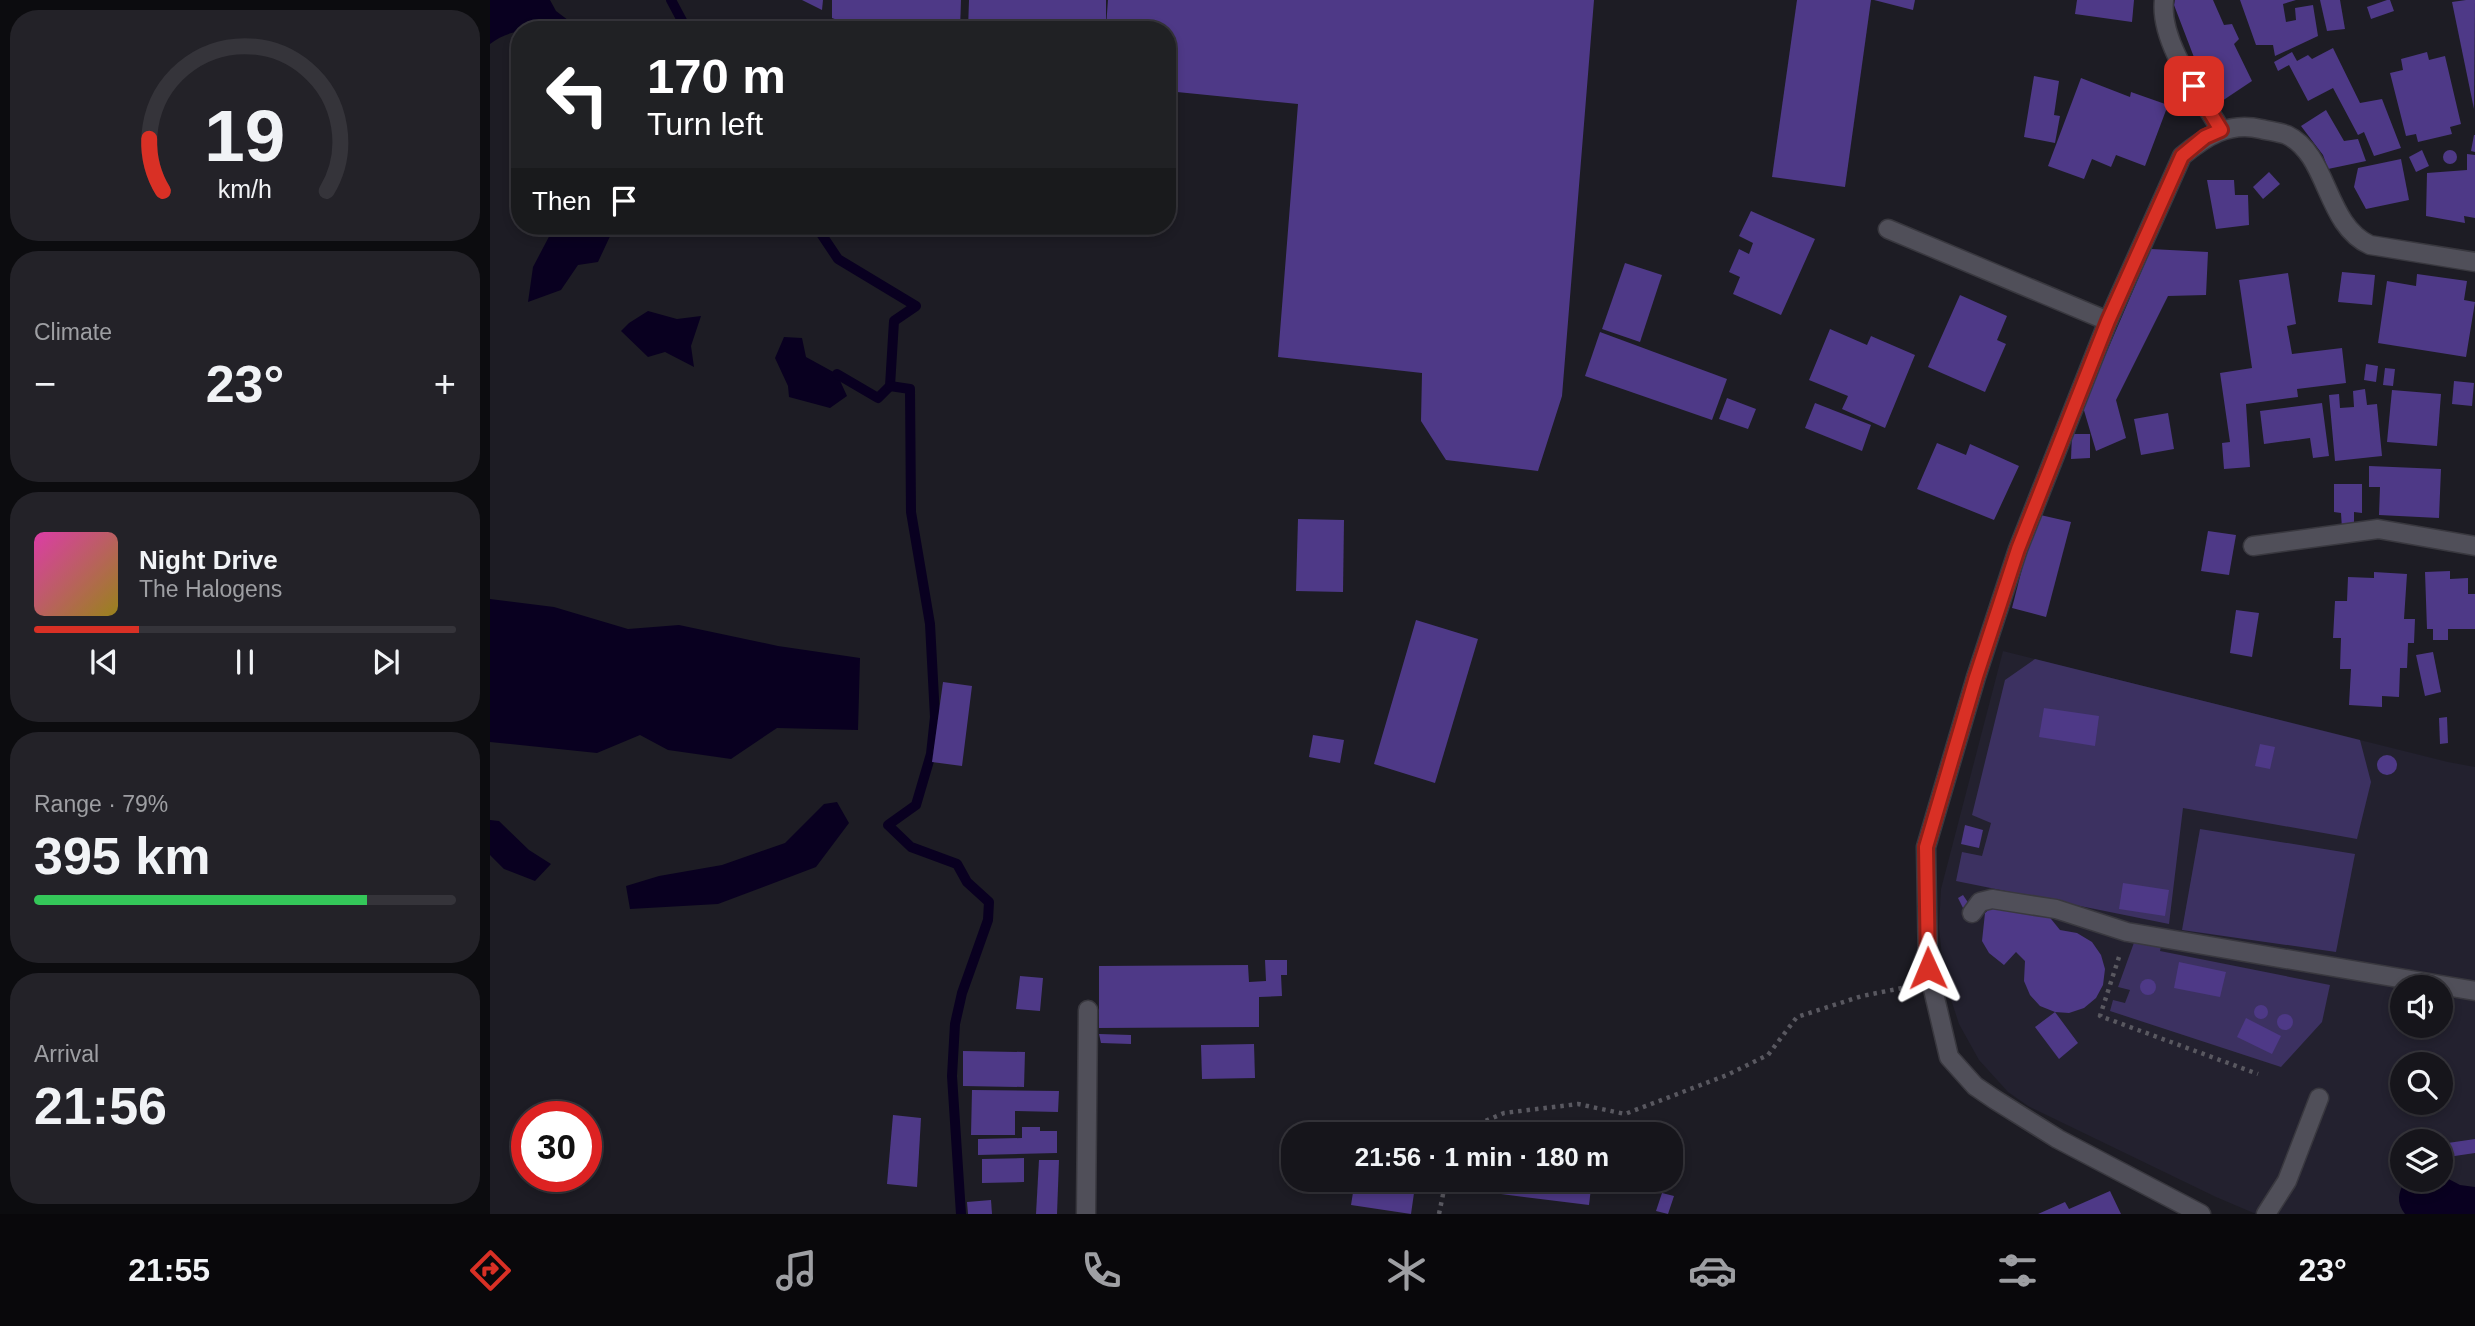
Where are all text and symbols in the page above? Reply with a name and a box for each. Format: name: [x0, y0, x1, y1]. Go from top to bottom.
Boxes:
icon: left: [532, 49, 623, 140]
text: 170 m: [647, 49, 786, 103]
pin: [2164, 56, 2224, 116]
icon: arrive: [2175, 67, 2213, 105]
text: 19: [205, 96, 285, 177]
text: Turn left: [647, 106, 763, 142]
text: km/h: [218, 175, 272, 203]
icon: arrive: [605, 182, 643, 220]
text: Then: [532, 186, 591, 216]
text: Climate: [34, 319, 112, 345]
text: 23°: [206, 355, 284, 413]
text: −: [34, 363, 56, 405]
text: +: [434, 363, 456, 405]
text: Night Drive: [139, 545, 278, 575]
text: The Halogens: [139, 576, 282, 602]
icon: previous: [85, 643, 123, 681]
icon: pause: [226, 643, 264, 681]
icon: next: [367, 643, 405, 681]
text: Range · 79%: [34, 791, 168, 817]
text: 395 km: [34, 827, 210, 885]
position arrow: [1891, 931, 1965, 1005]
map controls: [2390, 975, 2453, 1192]
button: sound: [2390, 975, 2453, 1038]
text: Arrival: [34, 1041, 99, 1067]
button: search: [2390, 1052, 2453, 1115]
text: 21:56: [34, 1077, 167, 1135]
speed limit sign: 30: [511, 1101, 602, 1192]
button: layers: [2390, 1129, 2453, 1192]
text: 21:56 · 1 min · 180 m: [1355, 1142, 1609, 1172]
icon: directions: [466, 1246, 515, 1295]
icon: music: [772, 1246, 821, 1295]
icon: phone: [1077, 1246, 1126, 1295]
icon: climate: [1382, 1246, 1431, 1295]
icon: car: [1688, 1246, 1737, 1295]
icon: filters: [1993, 1246, 2042, 1295]
text: 21:55: [128, 1252, 210, 1288]
text: 23°: [2298, 1252, 2347, 1288]

